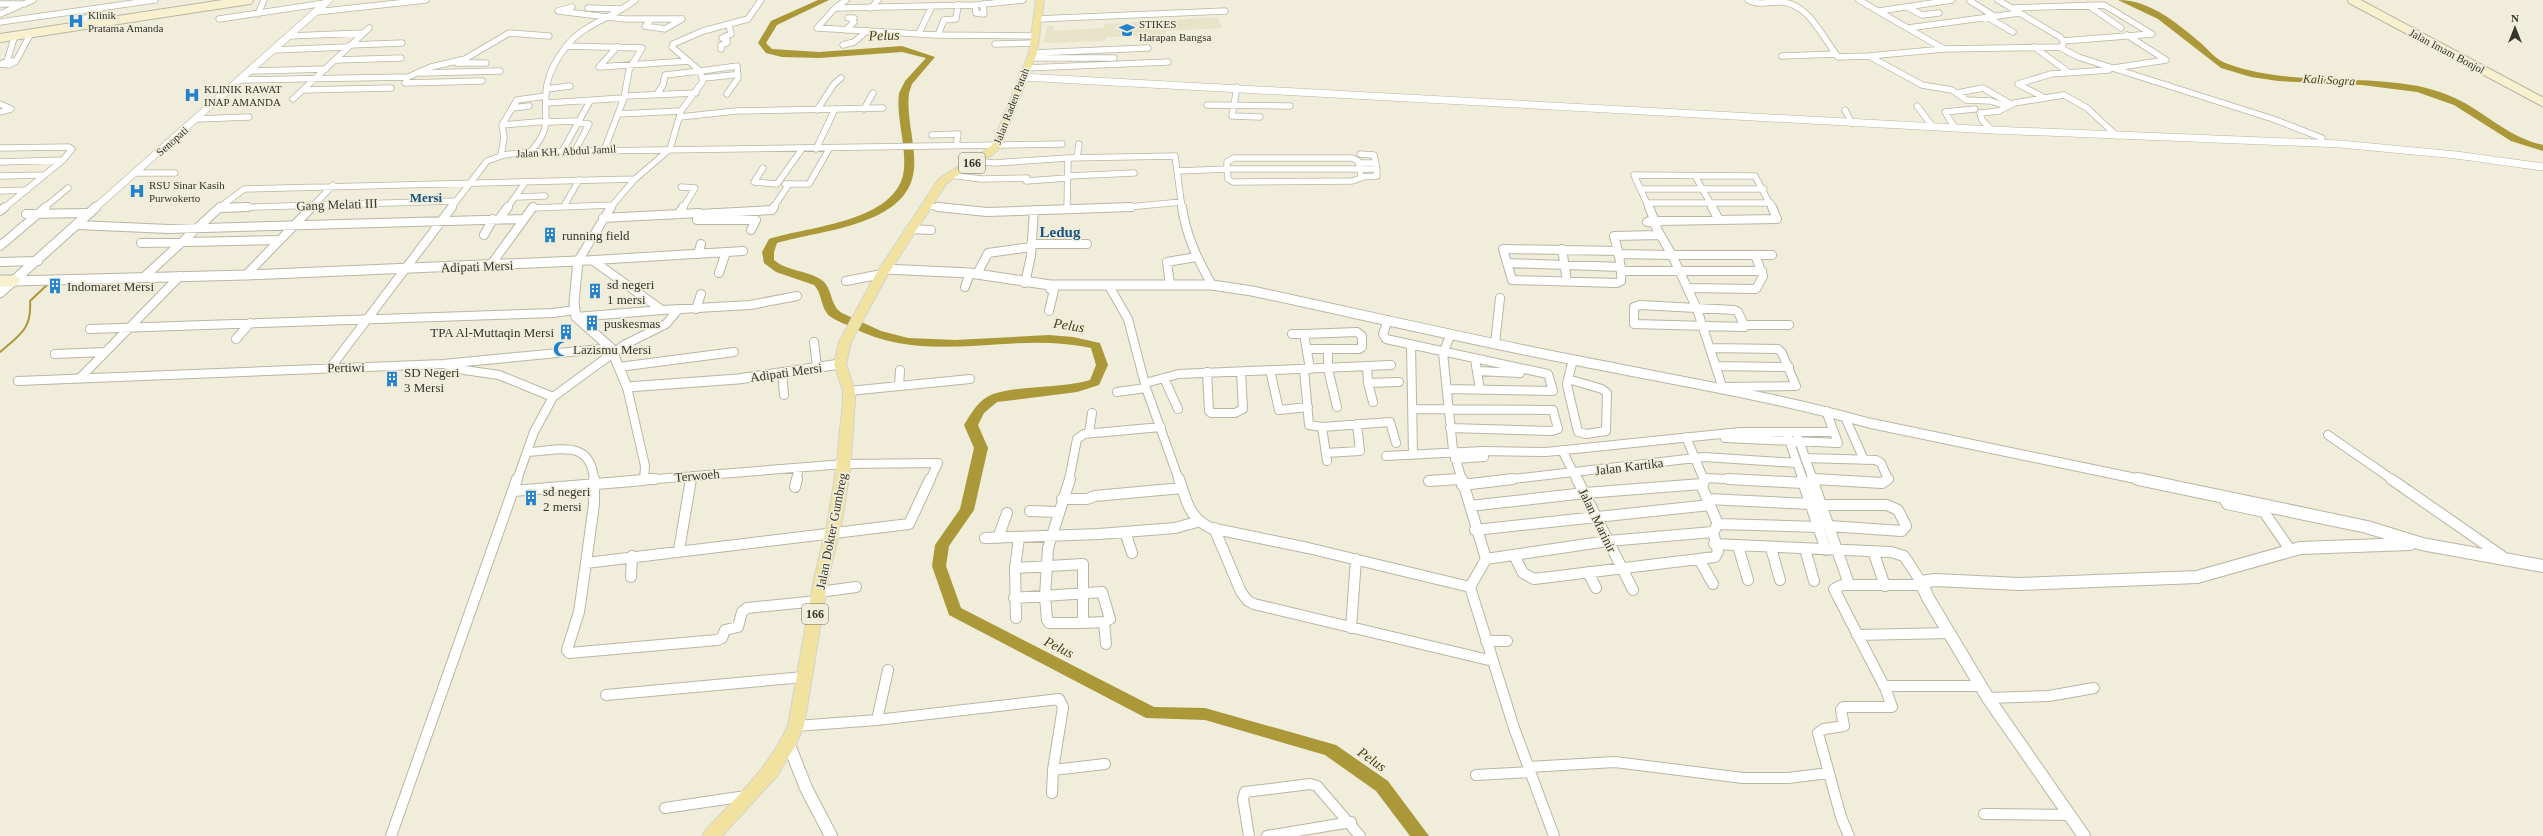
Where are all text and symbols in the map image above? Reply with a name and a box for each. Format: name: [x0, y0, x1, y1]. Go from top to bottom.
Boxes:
north arrow: [2495, 8, 2535, 48]
place label: Klinik Pratama Amanda: [88, 9, 164, 34]
hospital icon: Klinik Pratama Amanda: [67, 12, 85, 30]
text: N: [2511, 12, 2519, 24]
place label: STIKES Harapan Bangsa: [1139, 18, 1212, 43]
school or university icon: STIKES Harapan Bangsa: [1118, 21, 1136, 39]
street label: Jalan Imam Bonjol: [2407, 26, 2487, 76]
water label: Pelus: [867, 27, 900, 44]
street label: Jalan Raden Patah: [991, 66, 1031, 146]
water label: Kali Sogra: [2301, 72, 2356, 88]
place label: KLINIK RAWAT INAP AMANDA: [204, 83, 282, 108]
hospital icon: KLINIK RAWAT INAP AMANDA: [183, 86, 201, 104]
street label: Senopati: [154, 124, 190, 158]
street label: Jalan KH. Abdul Jamil: [516, 142, 616, 160]
road number: 166: [959, 153, 985, 173]
place label: RSU Sinar Kasih Purwokerto: [149, 179, 225, 204]
hospital icon: RSU Sinar Kasih Purwokerto: [128, 182, 146, 200]
district label: Mersi: [410, 190, 443, 205]
street label: Gang Melati III: [296, 196, 378, 213]
district label: Ledug: [1040, 224, 1081, 240]
building icon: running field: [541, 226, 559, 244]
place label: running field: [562, 228, 630, 243]
street label: Adipati Mersi: [440, 258, 514, 275]
building icon: Indomaret Mersi: [46, 277, 64, 295]
place label: sd negeri 1 mersi: [607, 277, 655, 307]
place label: Indomaret Mersi: [67, 279, 154, 294]
building icon: sd negeri 1 mersi: [586, 282, 604, 300]
building icon: puskesmas: [583, 314, 601, 332]
water label: Pelus: [1051, 315, 1086, 335]
place label: puskesmas: [604, 316, 660, 331]
building icon: TPA Al-Muttaqin Mersi: [557, 323, 575, 341]
place label: TPA Al-Muttaqin Mersi: [430, 325, 554, 340]
mosque icon: Lazismu Mersi: [552, 340, 570, 358]
place label: Lazismu Mersi: [573, 342, 652, 357]
street label: Pertiwi: [327, 360, 365, 375]
street label: Adipati Mersi: [749, 360, 823, 385]
place label: SD Negeri 3 Mersi: [404, 365, 460, 395]
building icon: SD Negeri 3 Mersi: [383, 370, 401, 388]
street label: Jalan Kartika: [1594, 455, 1664, 478]
street label: Terwoeh: [674, 466, 721, 485]
street label: Jalan Dokter Gumbreg: [813, 471, 850, 591]
place label: sd negeri 2 mersi: [543, 484, 591, 514]
street label: Jalan Marinir: [1576, 486, 1620, 555]
building icon: sd negeri 2 mersi: [522, 489, 540, 507]
road number: 166: [802, 604, 828, 624]
water label: Pelus: [1041, 633, 1077, 661]
water label: Pelus: [1354, 744, 1389, 775]

